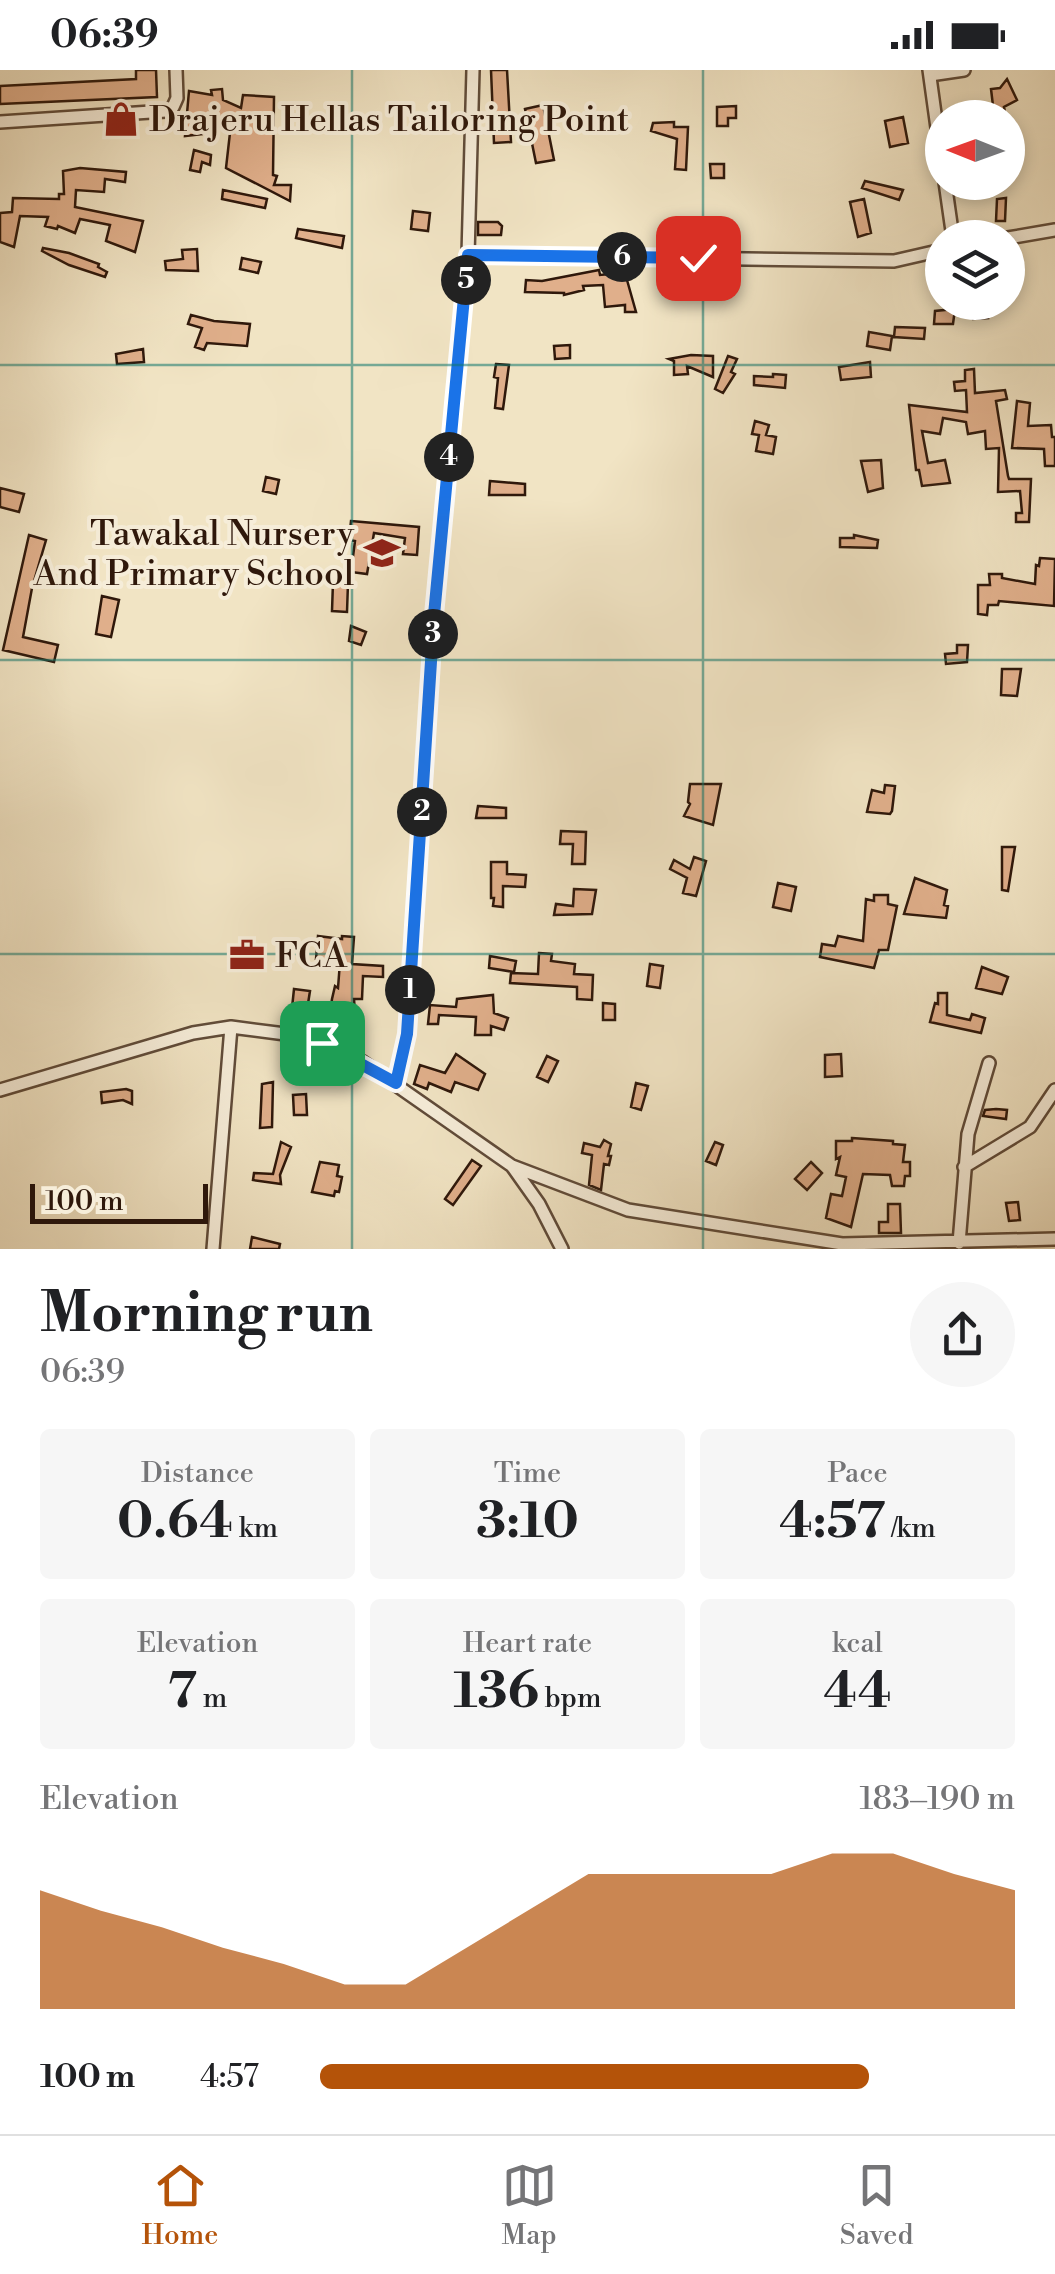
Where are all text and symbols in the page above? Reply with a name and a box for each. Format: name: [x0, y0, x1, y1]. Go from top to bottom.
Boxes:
text: 06:39: [50, 12, 159, 59]
place label: Drajeru Hellas Tailoring Point: [149, 99, 629, 142]
shop icon: Drajeru Hellas Tailoring Point: [102, 100, 140, 138]
north arrow: [925, 100, 1025, 200]
map controls: [925, 100, 1025, 320]
pin: [656, 216, 741, 301]
button: layers: [925, 220, 1025, 320]
icon: check: [671, 231, 726, 286]
pin: 6: [597, 232, 647, 282]
text: 6: [613, 239, 631, 274]
pin: 5: [441, 255, 491, 305]
text: 5: [457, 262, 475, 297]
pin: 4: [424, 432, 474, 482]
text: 4: [440, 439, 458, 474]
place label: Tawakal Nursery And Primary School: [33, 513, 355, 596]
school or university icon: Tawakal Nursery And Primary School: [363, 534, 401, 572]
pin: 3: [408, 609, 458, 659]
text: 3: [425, 616, 441, 651]
pin: 2: [397, 787, 447, 837]
text: 2: [413, 794, 431, 829]
place label: FCA: [275, 935, 348, 978]
office icon: FCA: [228, 936, 266, 974]
pin: 1: [385, 965, 435, 1015]
text: 1: [403, 972, 417, 1007]
pin: [280, 1001, 365, 1086]
icon: arrive: [295, 1016, 350, 1071]
scale bar: [30, 1179, 208, 1224]
text: 100 m: [45, 1184, 124, 1219]
text: Morning run: [40, 1280, 373, 1349]
button: share: [910, 1282, 1015, 1387]
text: 06:39: [40, 1352, 125, 1392]
text: Distance: [141, 1456, 254, 1491]
text: Time: [494, 1456, 561, 1491]
text: Pace: [827, 1456, 888, 1491]
text: 0.64: [117, 1491, 233, 1553]
text: 3:10: [476, 1491, 579, 1553]
text: 4:57: [779, 1491, 885, 1553]
text: km: [233, 1511, 278, 1546]
text: /km: [885, 1511, 936, 1546]
text: Elevation: [137, 1626, 258, 1661]
text: Heart rate: [463, 1626, 592, 1661]
text: kcal: [832, 1626, 883, 1661]
text: 7: [168, 1661, 197, 1723]
text: 136: [453, 1661, 539, 1723]
text: 44: [824, 1661, 891, 1723]
text: m: [197, 1681, 227, 1716]
text: bpm: [539, 1681, 602, 1716]
text: Elevation: [40, 1779, 179, 1819]
text: 183–190 m: [859, 1779, 1015, 1819]
text: 100 m: [40, 2057, 135, 2097]
text: 4:57: [200, 2057, 259, 2097]
tab: Home: [142, 2158, 218, 2253]
tab: Map: [502, 2158, 557, 2253]
tab: Saved: [840, 2158, 913, 2253]

